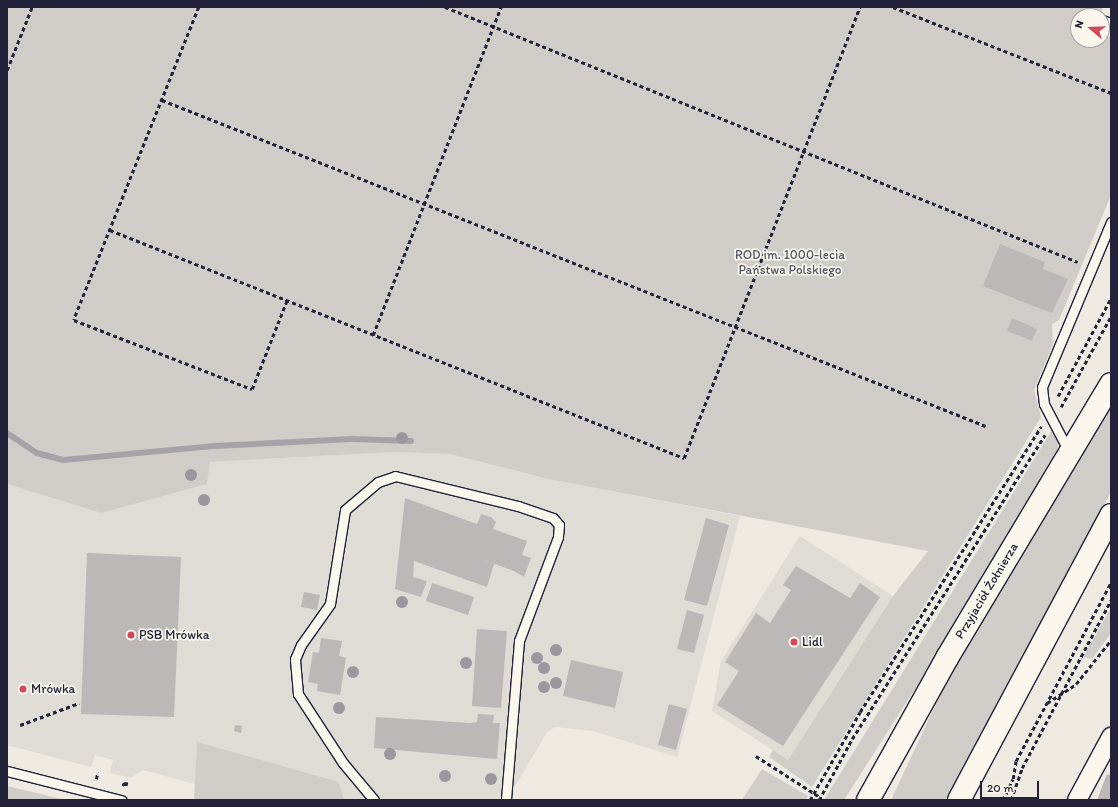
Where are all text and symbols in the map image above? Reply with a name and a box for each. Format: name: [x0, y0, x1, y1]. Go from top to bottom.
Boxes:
north arrow: [1070, 8, 1110, 48]
text: N: [1072, 19, 1086, 30]
park label: ROD im. 1000-lecia Państwa Polskiego: [735, 248, 845, 279]
street label: Przyjaciół Żołnierza: [952, 540, 1022, 642]
place label: PSB Mrówka: [139, 627, 210, 643]
marker: PSB Mrówka: [126, 630, 136, 640]
place label: Lidl: [802, 634, 823, 650]
marker: Lidl: [789, 637, 799, 647]
place label: Mrówka: [31, 681, 75, 697]
marker: Mrówka: [18, 684, 28, 694]
scale bar: [982, 773, 1041, 799]
text: 20 m: [987, 781, 1014, 795]

